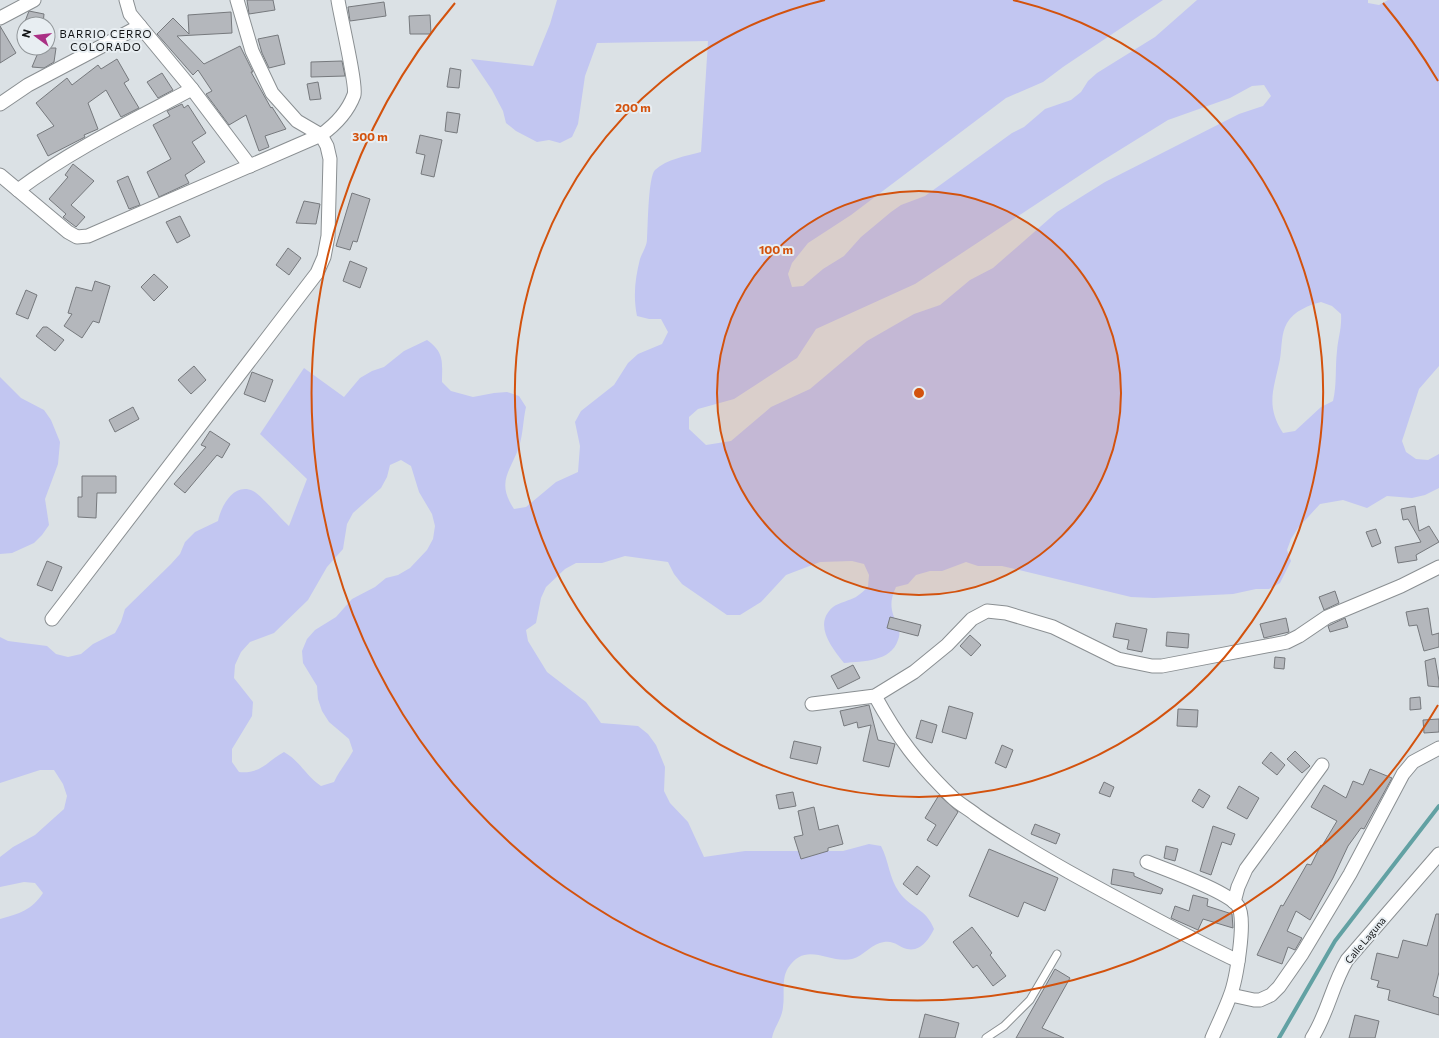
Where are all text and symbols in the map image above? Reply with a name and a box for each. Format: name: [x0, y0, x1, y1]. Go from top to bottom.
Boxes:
north arrow: [16, 16, 56, 56]
district label: BARRIO CERRO COLORADO: [59, 27, 153, 53]
text: N: [19, 28, 33, 39]
text: 200 m: [615, 100, 651, 114]
text: 300 m: [352, 129, 388, 143]
text: 100 m: [759, 242, 793, 256]
centre of rings: [912, 386, 926, 400]
street label: Calle Laguna: [1342, 914, 1388, 966]

